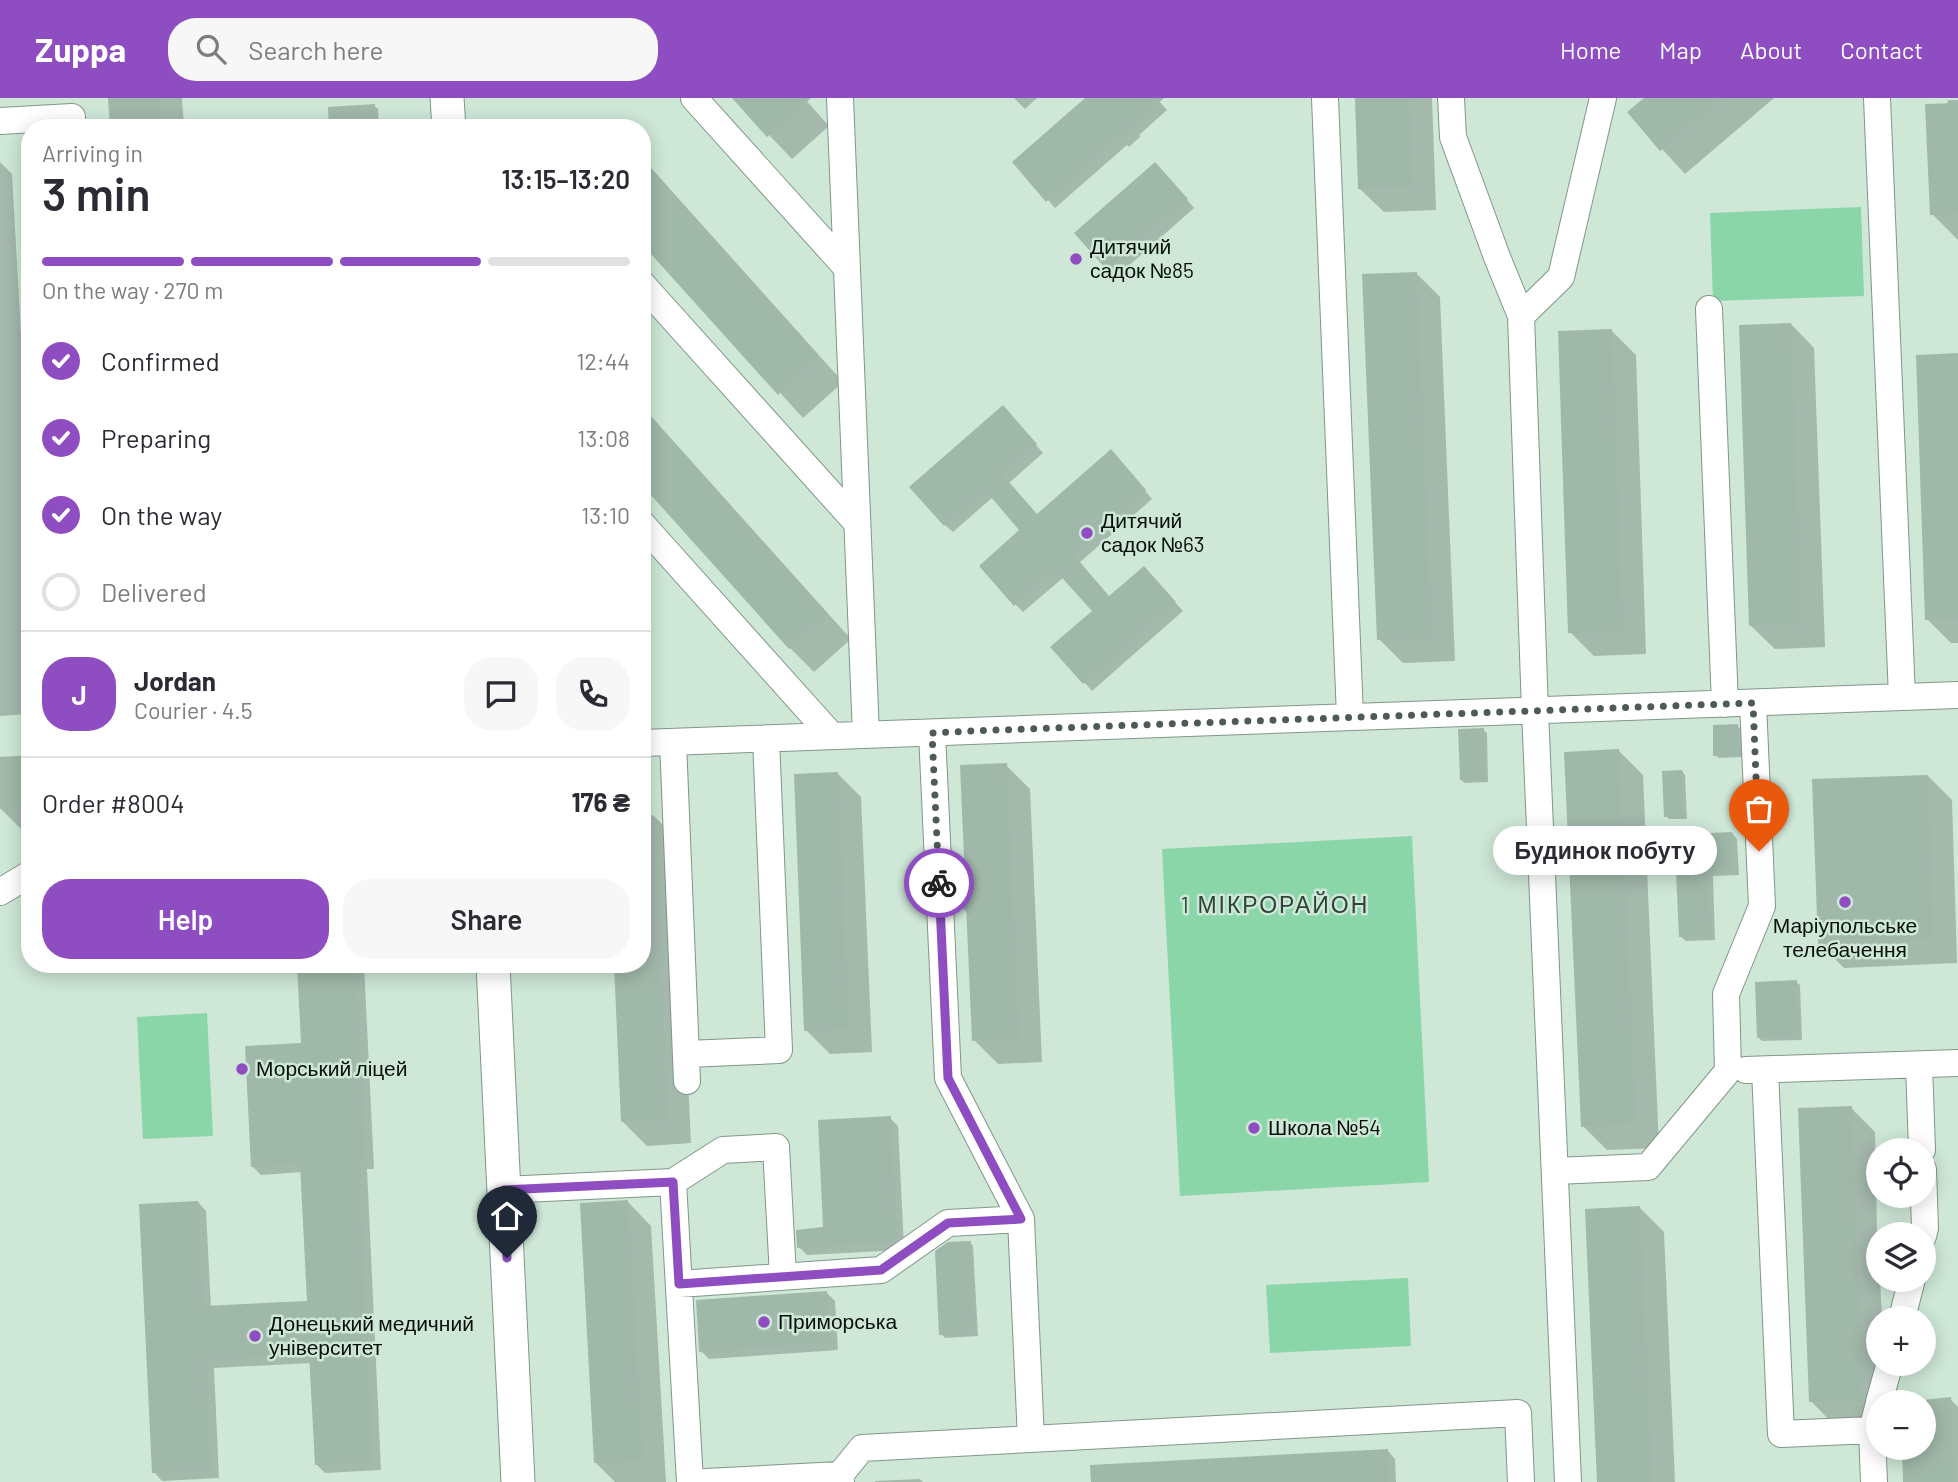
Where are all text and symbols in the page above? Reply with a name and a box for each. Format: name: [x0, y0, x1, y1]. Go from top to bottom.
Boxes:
search box: [168, 18, 658, 81]
text: Zuppa: [35, 29, 126, 69]
icon: search: [192, 30, 230, 68]
text: Search here: [248, 34, 383, 65]
text: Home: [1560, 35, 1621, 64]
text: Map: [1659, 35, 1702, 64]
text: About: [1740, 35, 1802, 64]
text: Contact: [1840, 35, 1923, 64]
text: Arriving in: [42, 139, 143, 167]
text: 13:15–13:20: [501, 163, 630, 194]
text: 3 min: [42, 165, 151, 220]
place label: Дитячий садок №85: [1090, 233, 1194, 282]
marker: Дитячий садок №85: [1068, 251, 1084, 267]
text: On the way · 270 m: [42, 276, 223, 304]
icon: check: [42, 342, 80, 380]
text: Confirmed: [101, 345, 220, 376]
text: 12:44: [576, 347, 630, 375]
icon: check: [42, 419, 80, 457]
text: Preparing: [101, 422, 211, 453]
text: 13:08: [577, 424, 630, 452]
icon: check: [42, 496, 80, 534]
text: On the way: [101, 499, 222, 530]
text: 13:10: [581, 501, 630, 529]
place label: Дитячий садок №63: [1101, 507, 1205, 556]
marker: Дитячий садок №63: [1079, 525, 1095, 541]
text: Delivered: [101, 576, 207, 607]
button: chat: [464, 657, 538, 731]
button: phone: [556, 657, 630, 731]
text: Jordan: [134, 665, 216, 696]
text: J: [71, 679, 87, 710]
text: Courier · 4.5: [134, 696, 253, 724]
pin: [1729, 779, 1789, 851]
text: 176 ₴: [571, 786, 630, 817]
text: Order #8004: [42, 787, 185, 818]
icon: bag: [1740, 790, 1778, 828]
callout: Будинок побуту: [1493, 826, 1717, 876]
text: Будинок побуту: [1515, 836, 1695, 864]
courier: [904, 848, 974, 918]
icon: bike: [920, 864, 958, 902]
button: Help: [42, 879, 329, 959]
button: Share: [343, 879, 630, 959]
district label: 1 МІКРОРАЙОН: [1181, 890, 1369, 918]
marker: Маріупольське телебачення: [1837, 894, 1853, 910]
place label: Маріупольське телебачення: [1773, 912, 1917, 961]
place label: Морський ліцей: [256, 1055, 408, 1080]
marker: Морський ліцей: [234, 1061, 250, 1077]
place label: Школа №54: [1268, 1114, 1381, 1139]
marker: Школа №54: [1246, 1120, 1262, 1136]
map controls: [1866, 1138, 1936, 1460]
button: locate: [1866, 1138, 1936, 1208]
pin: [477, 1186, 537, 1258]
icon: home: [488, 1197, 526, 1235]
button: layers: [1866, 1222, 1936, 1292]
button: +: [1866, 1306, 1936, 1376]
place label: Приморська: [778, 1308, 897, 1333]
place label: Донецький медичний університет: [269, 1310, 474, 1359]
marker: Приморська: [756, 1314, 772, 1330]
marker: Донецький медичний університет: [247, 1328, 263, 1344]
button: −: [1866, 1390, 1936, 1460]

